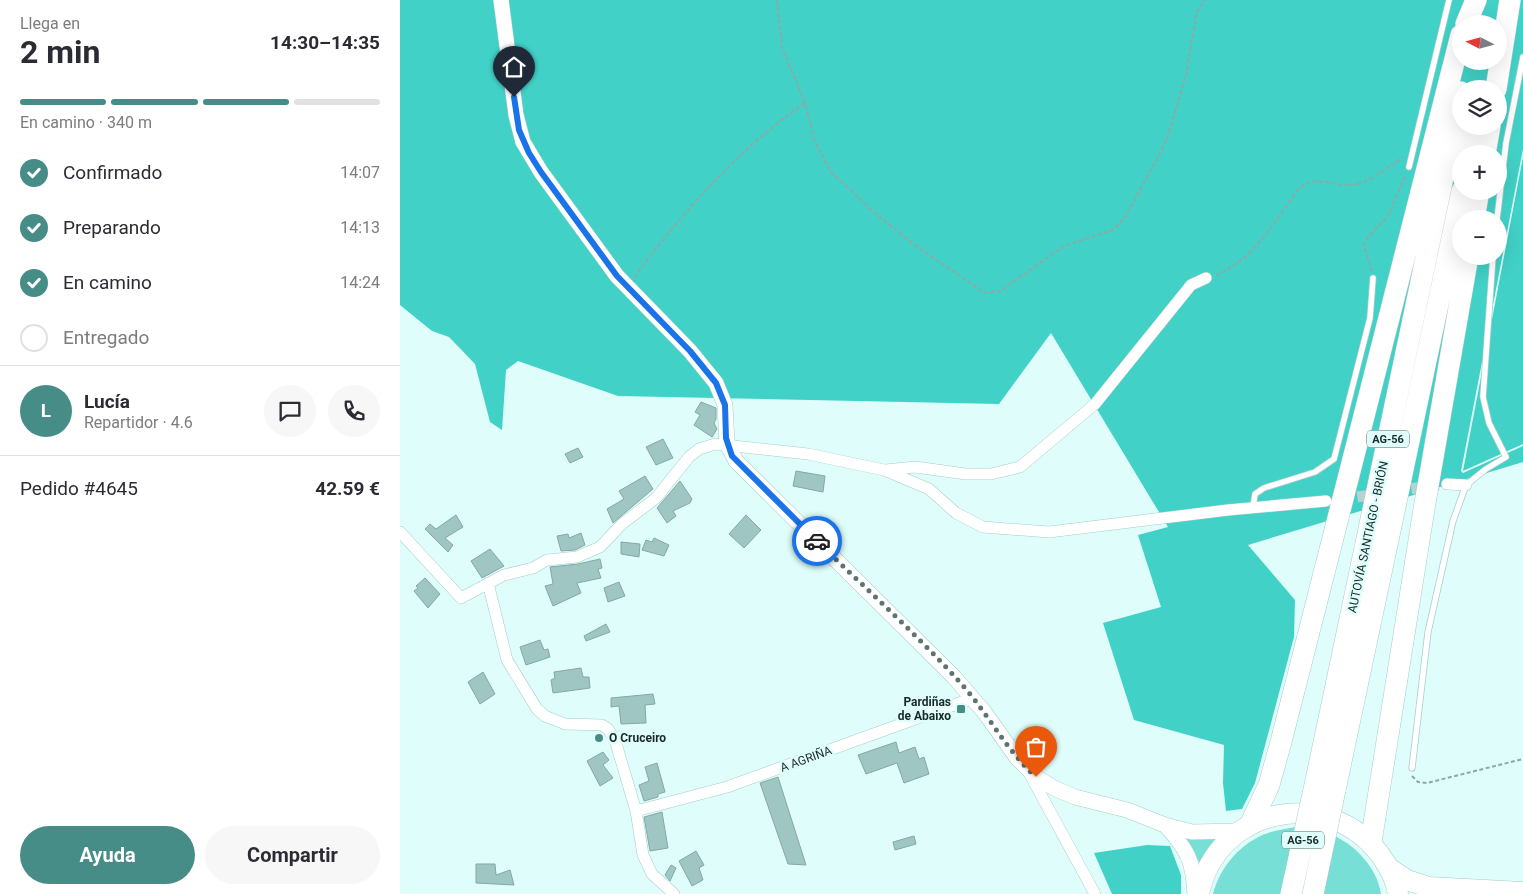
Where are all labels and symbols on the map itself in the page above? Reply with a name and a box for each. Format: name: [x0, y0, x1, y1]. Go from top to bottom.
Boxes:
north arrow: [1452, 15, 1508, 70]
pin: [493, 46, 535, 97]
road number: AG-56: [1367, 430, 1409, 448]
street label: AUTOVÍA SANTIAGO - BRIÓN: [1344, 460, 1391, 614]
courier: [792, 516, 842, 566]
place label: Pardiñas de Abaixo: [898, 695, 951, 723]
marker: Pardiñas de Abaixo: [955, 703, 967, 715]
pin: [1015, 726, 1057, 777]
place label: O Cruceiro: [609, 731, 666, 745]
marker: O Cruceiro: [593, 732, 605, 744]
street label: A AGRIÑA: [778, 741, 834, 775]
road number: AG-56: [1282, 832, 1324, 848]

